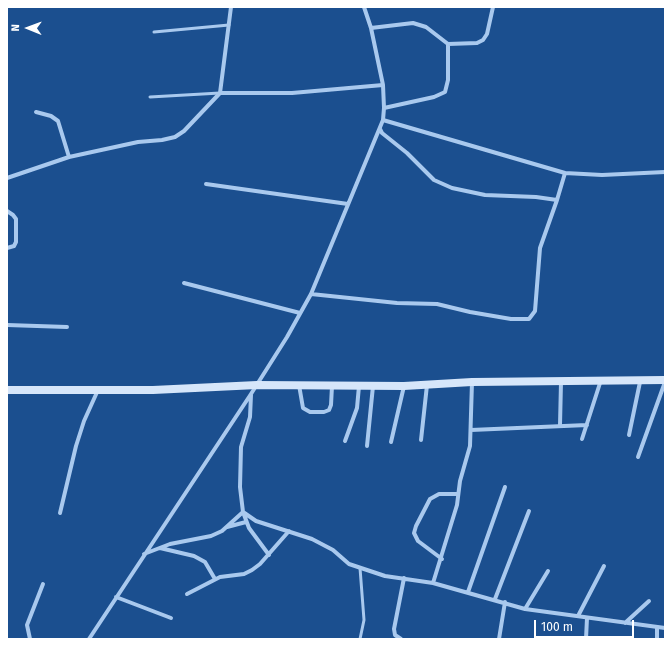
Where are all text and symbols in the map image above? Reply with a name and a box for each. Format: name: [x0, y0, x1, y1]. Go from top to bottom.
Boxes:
north arrow: [8, 8, 48, 48]
text: N: [9, 24, 22, 32]
scale bar: [536, 612, 636, 638]
text: 100 m: [541, 620, 573, 634]

